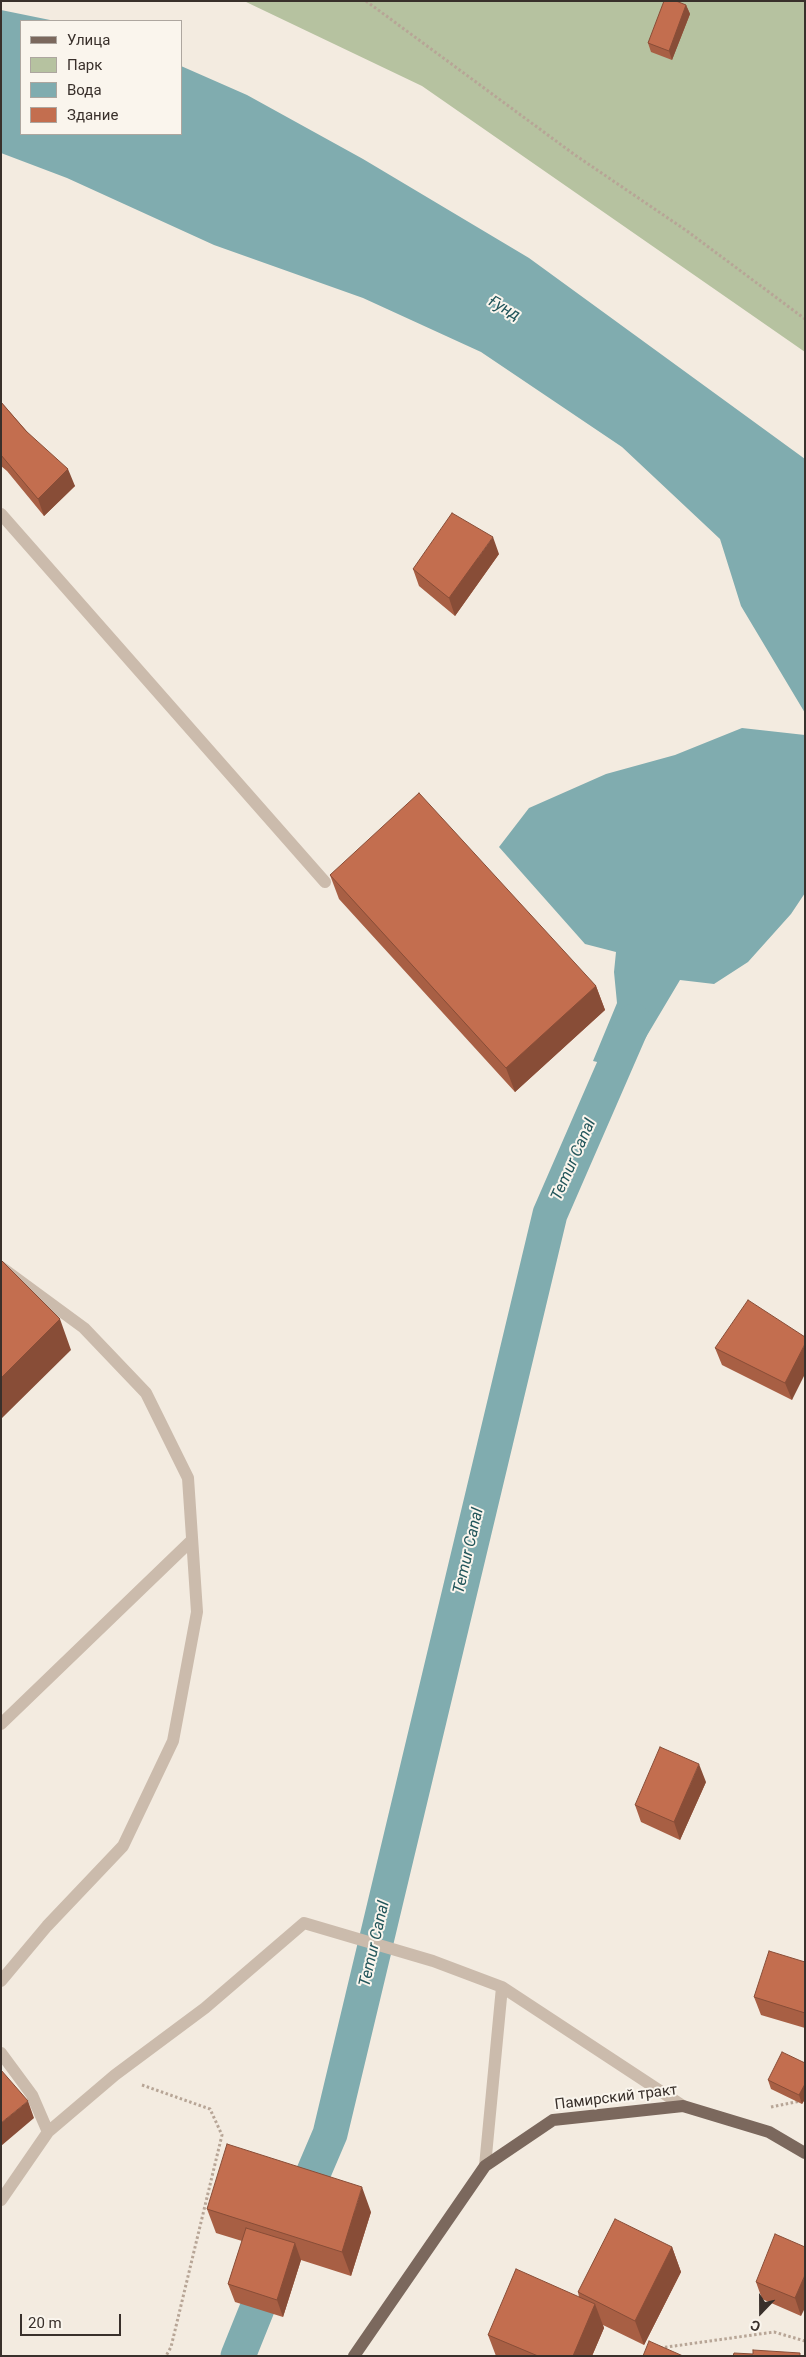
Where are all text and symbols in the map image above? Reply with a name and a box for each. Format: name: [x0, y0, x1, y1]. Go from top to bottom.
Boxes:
legend: [20, 20, 182, 135]
text: Улица: [67, 31, 110, 49]
text: Парк: [67, 56, 102, 74]
text: Вода: [67, 81, 102, 99]
text: Здание: [67, 106, 118, 124]
water label: Ғунд: [485, 292, 523, 326]
water label: Temur Canal: [547, 1116, 601, 1204]
water label: Temur Canal: [450, 1506, 488, 1596]
water label: Temur Canal: [356, 1899, 394, 1989]
street label: Памирский тракт: [554, 2082, 678, 2114]
north arrow: [736, 2287, 786, 2337]
scale bar: [22, 2304, 124, 2336]
text: 20 m: [28, 2314, 62, 2332]
text: С: [748, 2317, 763, 2335]

